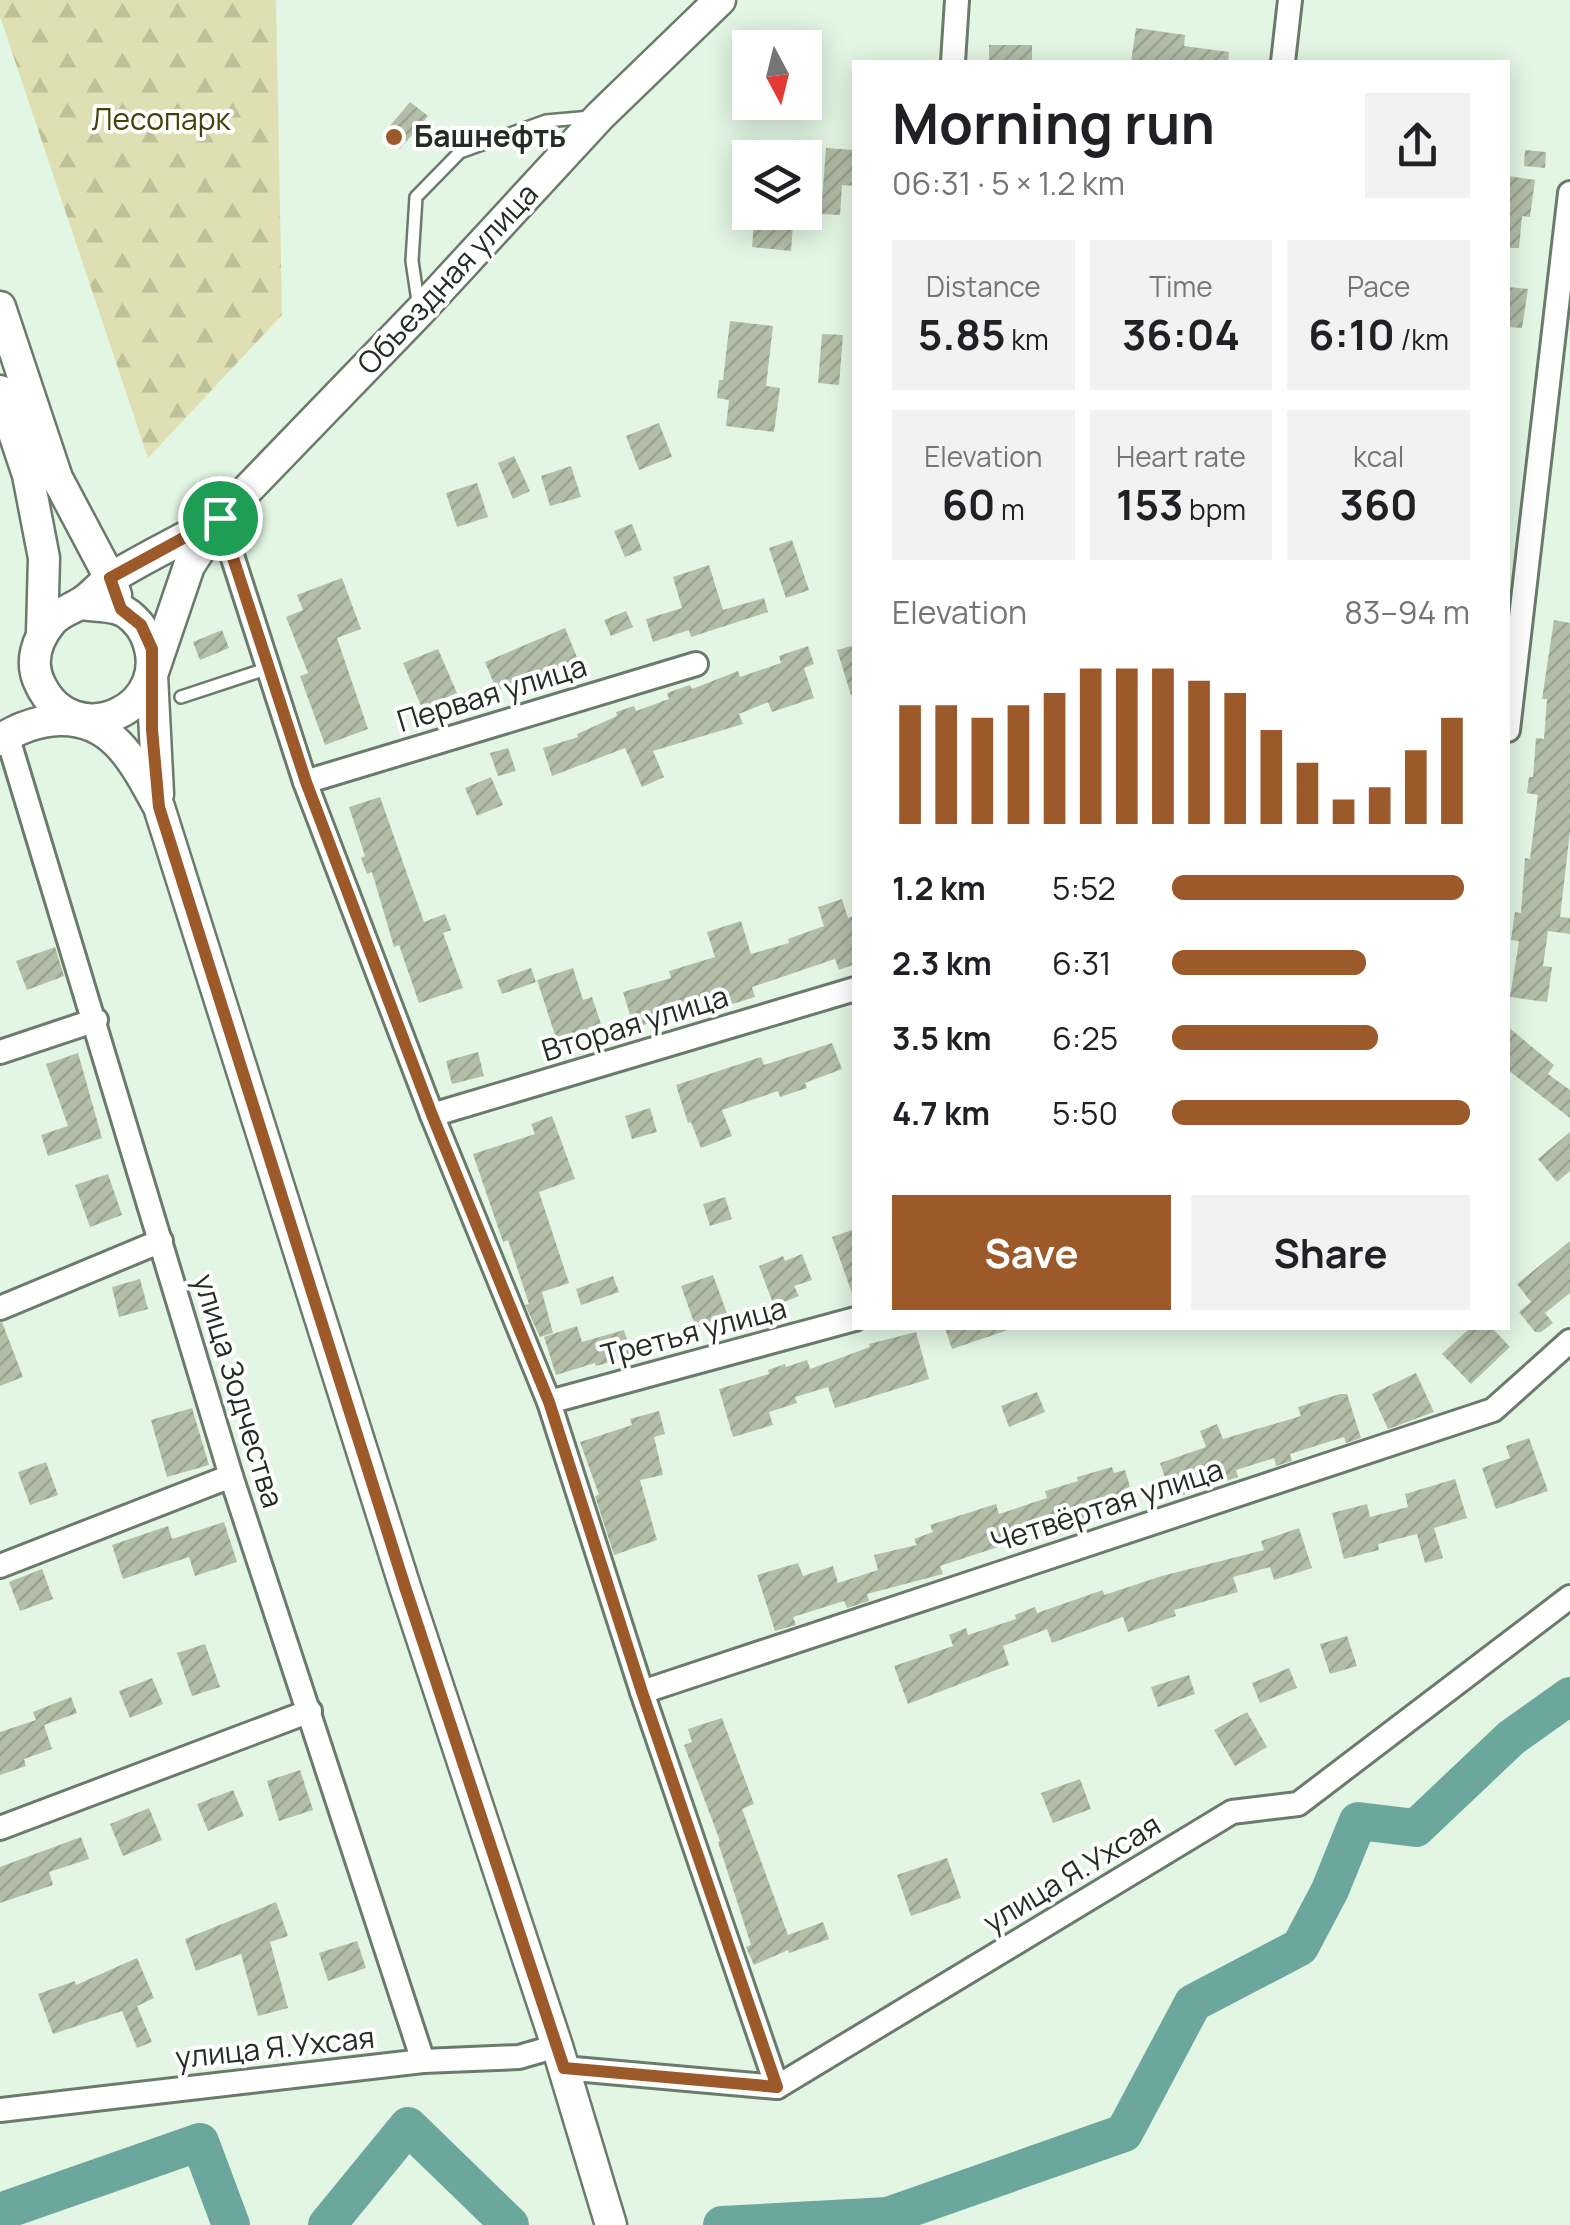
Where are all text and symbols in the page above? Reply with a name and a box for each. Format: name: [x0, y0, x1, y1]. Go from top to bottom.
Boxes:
north arrow: [732, 30, 822, 120]
map controls: [732, 30, 822, 230]
text: Morning run: [892, 85, 1215, 161]
button: share: [1365, 93, 1470, 198]
park label: Лесопарк: [92, 98, 232, 139]
place label: Башнефть: [414, 115, 566, 156]
marker: Башнефть: [383, 126, 405, 148]
button: layers: [732, 140, 822, 230]
text: 06:31 · 5 × 1.2 km: [892, 161, 1125, 205]
street label: Объездная улица: [347, 173, 546, 383]
text: Distance: [926, 267, 1041, 305]
text: Time: [1149, 267, 1213, 305]
text: Pace: [1347, 267, 1410, 305]
text: 5.85: [918, 305, 1006, 363]
text: 36:04: [1122, 305, 1240, 363]
text: 6:10: [1308, 305, 1395, 363]
text: km: [1006, 320, 1049, 358]
text: /km: [1395, 320, 1449, 358]
text: Elevation: [924, 437, 1042, 475]
text: Heart rate: [1116, 437, 1246, 475]
text: kcal: [1353, 437, 1404, 475]
text: 60: [942, 475, 996, 533]
text: 153: [1116, 475, 1183, 533]
text: 360: [1340, 475, 1418, 533]
pin: [178, 476, 263, 561]
text: m: [996, 490, 1025, 528]
text: bpm: [1183, 490, 1246, 528]
icon: arrive: [193, 491, 248, 546]
text: Elevation: [892, 590, 1027, 634]
text: 83–94 m: [1344, 590, 1470, 634]
street label: Первая улица: [392, 644, 591, 741]
text: 1.2 km: [892, 866, 986, 910]
text: 5:52: [1052, 866, 1116, 910]
text: 2.3 km: [892, 941, 992, 985]
text: 6:31: [1052, 941, 1112, 985]
street label: Вторая улица: [536, 975, 733, 1070]
text: 3.5 km: [892, 1016, 991, 1060]
text: 6:25: [1052, 1016, 1118, 1060]
text: 4.7 km: [892, 1091, 990, 1135]
text: 5:50: [1052, 1091, 1118, 1135]
button: Save: [892, 1195, 1171, 1310]
button: Share: [1191, 1195, 1470, 1310]
street label: улица Зодчества: [184, 1269, 294, 1512]
street label: Третья улица: [597, 1286, 791, 1375]
street label: Четвёртая улица: [985, 1448, 1228, 1561]
street label: улица Я.Ухсая: [975, 1804, 1168, 1942]
street label: улица Я.Ухсая: [173, 2016, 376, 2077]

